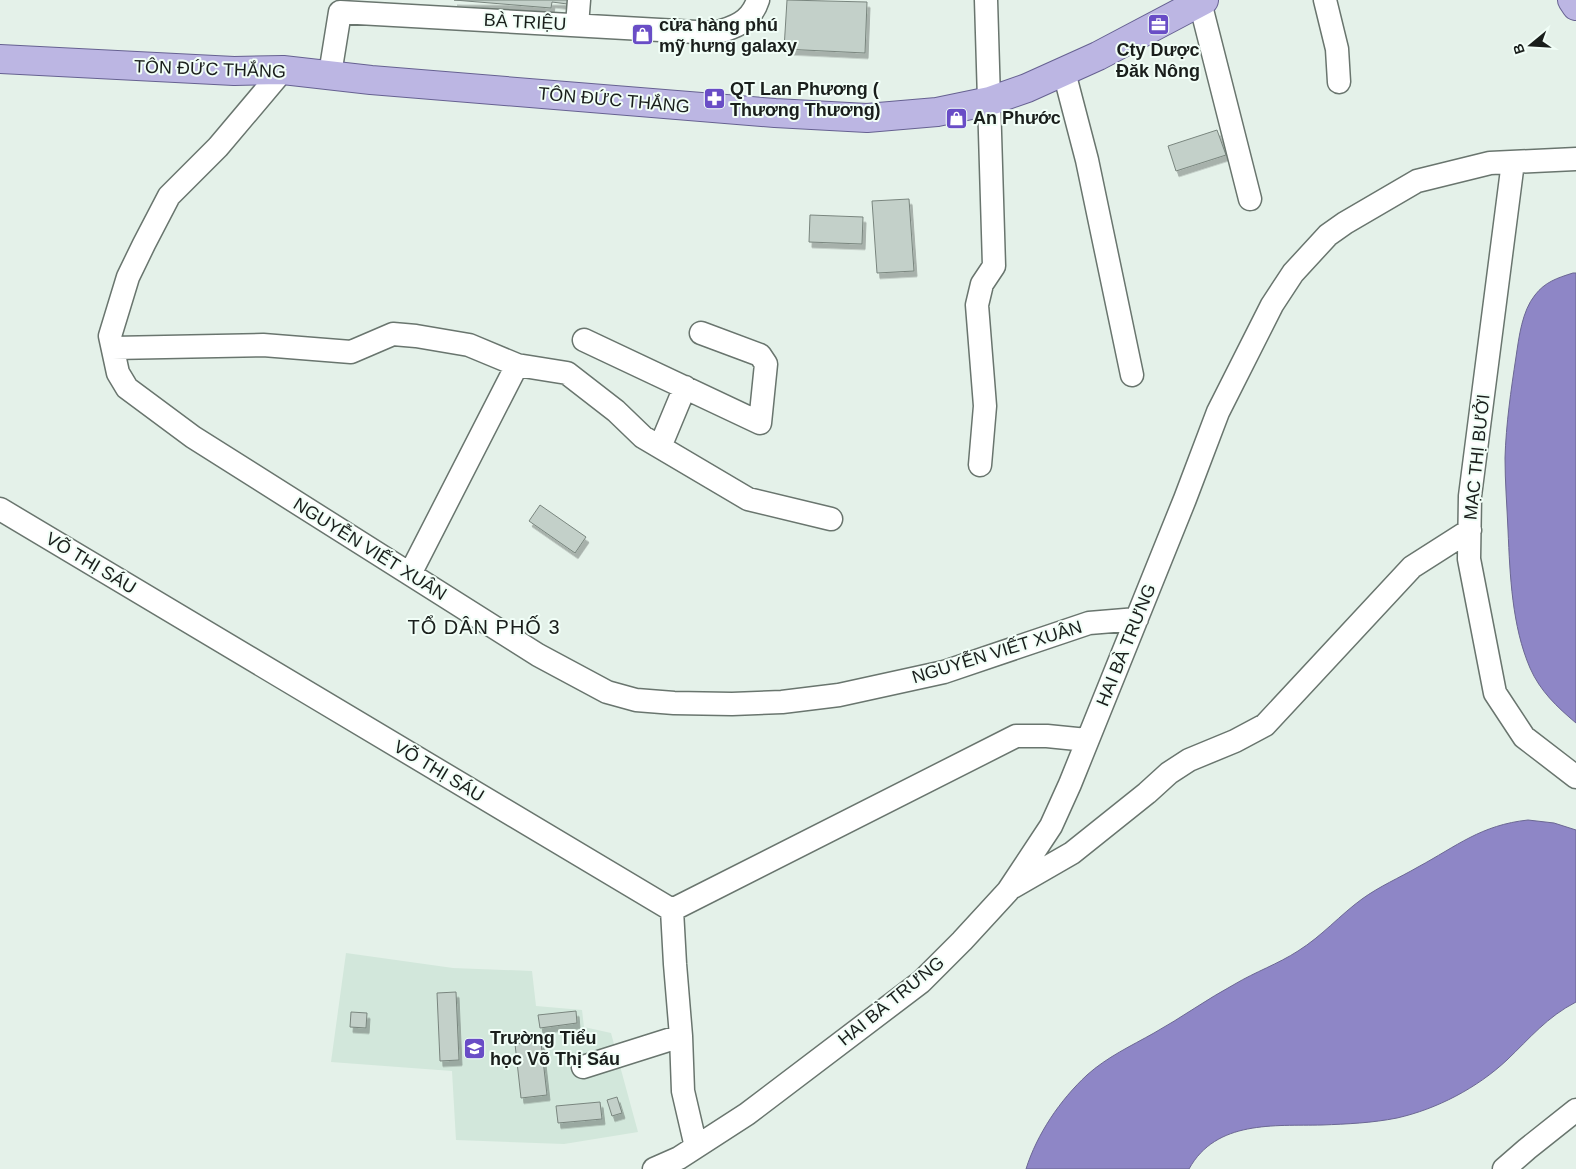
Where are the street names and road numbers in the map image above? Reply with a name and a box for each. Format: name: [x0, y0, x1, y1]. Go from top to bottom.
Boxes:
street label: BÀ TRIỆU: [483, 10, 567, 34]
street label: TÔN ĐỨC THẮNG: [134, 55, 286, 82]
street label: TÔN ĐỨC THẮNG: [537, 82, 691, 117]
street label: MẠC THỊ BƯỞI: [1459, 393, 1494, 521]
street label: NGUYỄN VIẾT XUÂN: [290, 493, 451, 604]
street label: VÕ THỊ SÁU: [42, 527, 140, 598]
street label: HAI BÀ TRƯNG: [1092, 581, 1160, 709]
street label: NGUYỄN VIẾT XUÂN: [909, 616, 1084, 687]
street label: VÕ THỊ SÁU: [390, 735, 488, 806]
street label: HAI BÀ TRƯNG: [834, 952, 948, 1050]

